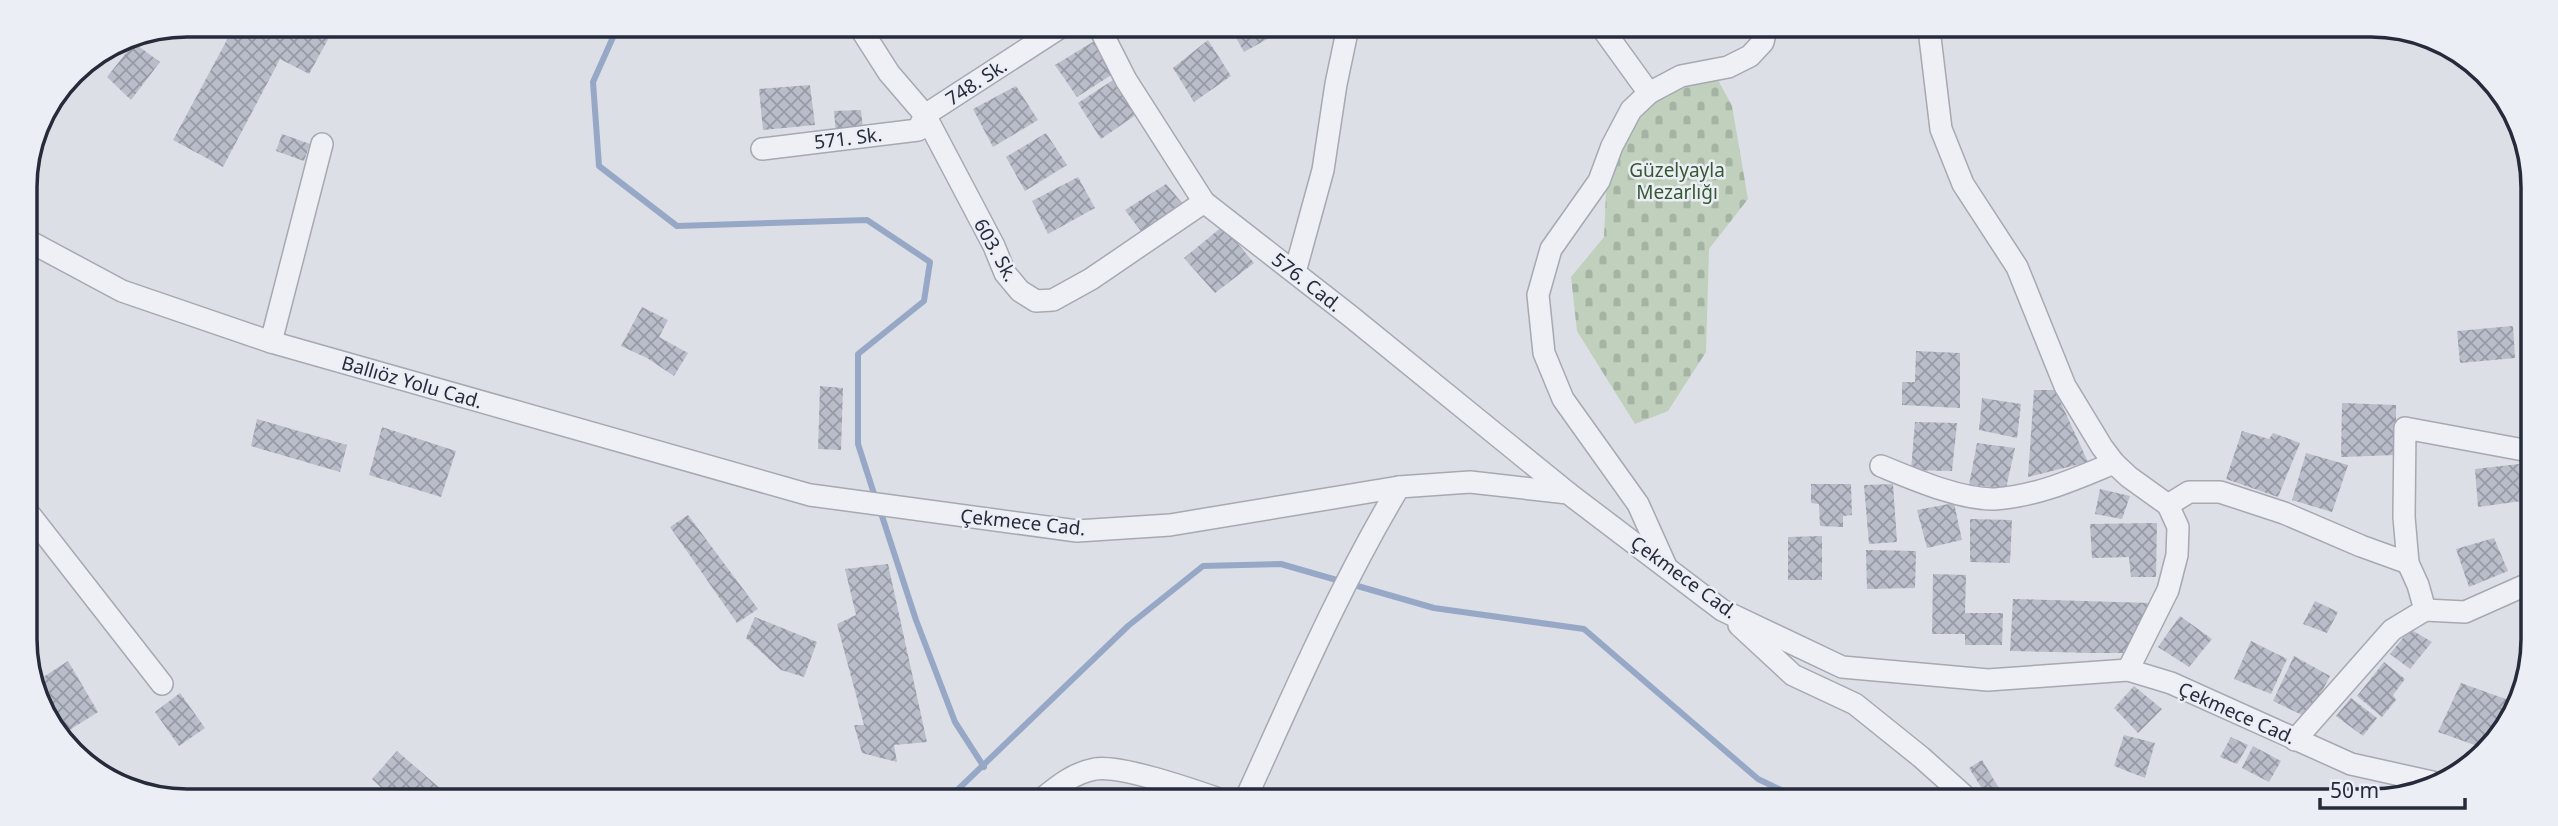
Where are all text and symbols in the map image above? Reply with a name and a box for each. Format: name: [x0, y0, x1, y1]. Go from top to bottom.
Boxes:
street label: 748. Sk.: [940, 52, 1012, 112]
street label: 571. Sk.: [813, 121, 883, 155]
park label: Güzelyayla Mezarlığı: [1629, 157, 1725, 205]
street label: 603. Sk.: [968, 214, 1024, 286]
street label: 576. Cad.: [1267, 246, 1347, 318]
street label: Ballıöz Yolu Cad.: [339, 349, 485, 415]
street label: Çekmece Cad.: [959, 503, 1087, 541]
street label: Çekmece Cad.: [1626, 530, 1742, 624]
street label: Çekmece Cad.: [2174, 676, 2300, 750]
scale bar: [2320, 766, 2465, 810]
text: 50 m: [2330, 776, 2379, 804]

